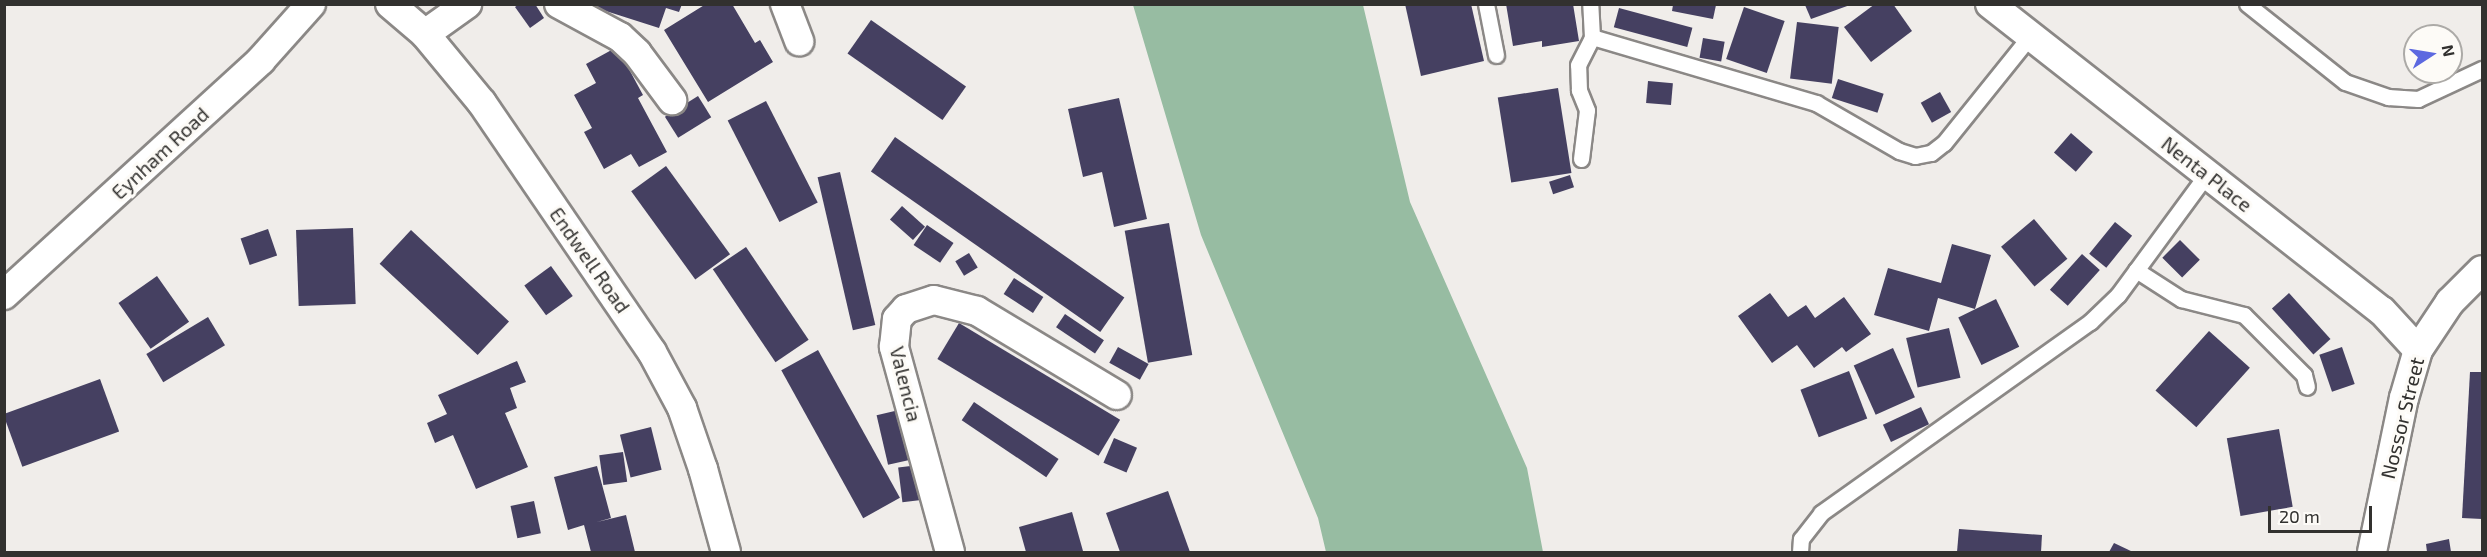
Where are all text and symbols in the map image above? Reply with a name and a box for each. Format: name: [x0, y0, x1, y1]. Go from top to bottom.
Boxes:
north arrow: [2403, 24, 2463, 84]
text: N: [2439, 43, 2460, 58]
street label: Eynham Road: [106, 102, 214, 204]
street label: Nenta Place: [2157, 131, 2257, 217]
street label: Endwell Road: [545, 202, 635, 318]
street label: Valencia: [885, 344, 927, 424]
street label: Nossor Street: [2375, 354, 2429, 482]
scale bar: [2271, 494, 2374, 532]
text: 20 m: [2279, 505, 2320, 527]

